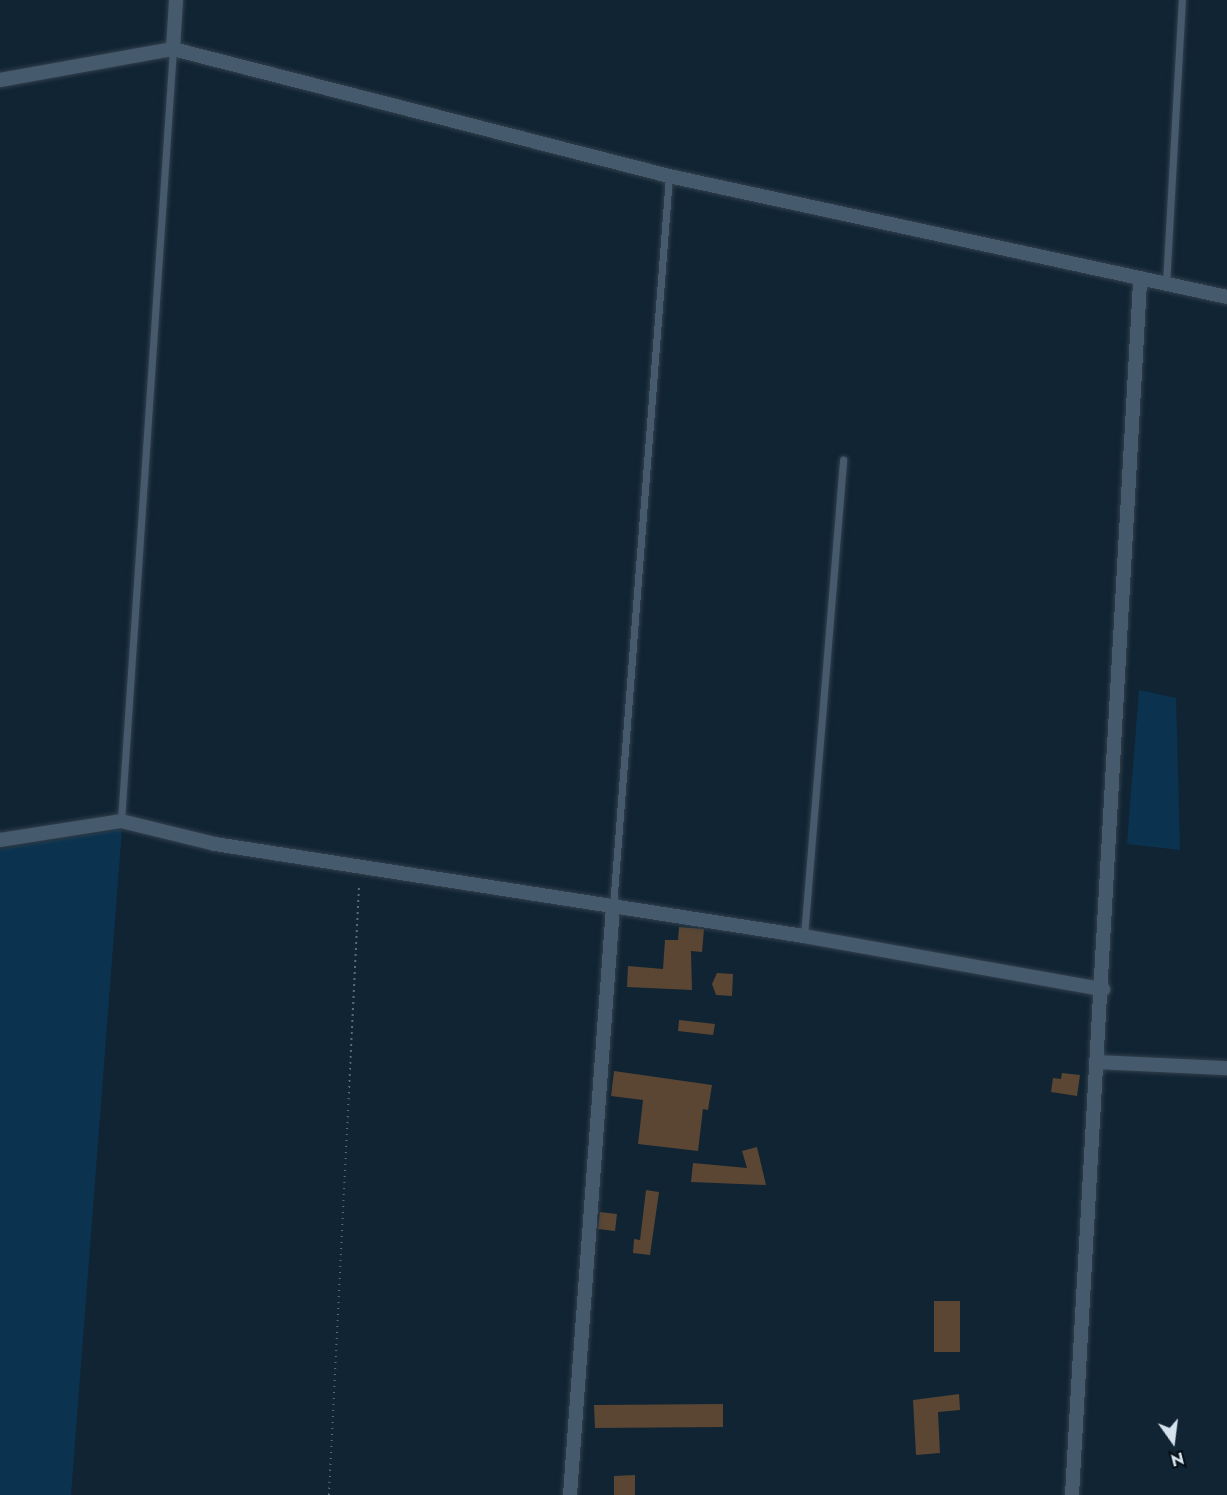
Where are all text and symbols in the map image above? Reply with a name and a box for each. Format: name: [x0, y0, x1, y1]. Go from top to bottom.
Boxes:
north arrow: [1143, 1411, 1203, 1471]
text: N: [1169, 1446, 1186, 1472]

